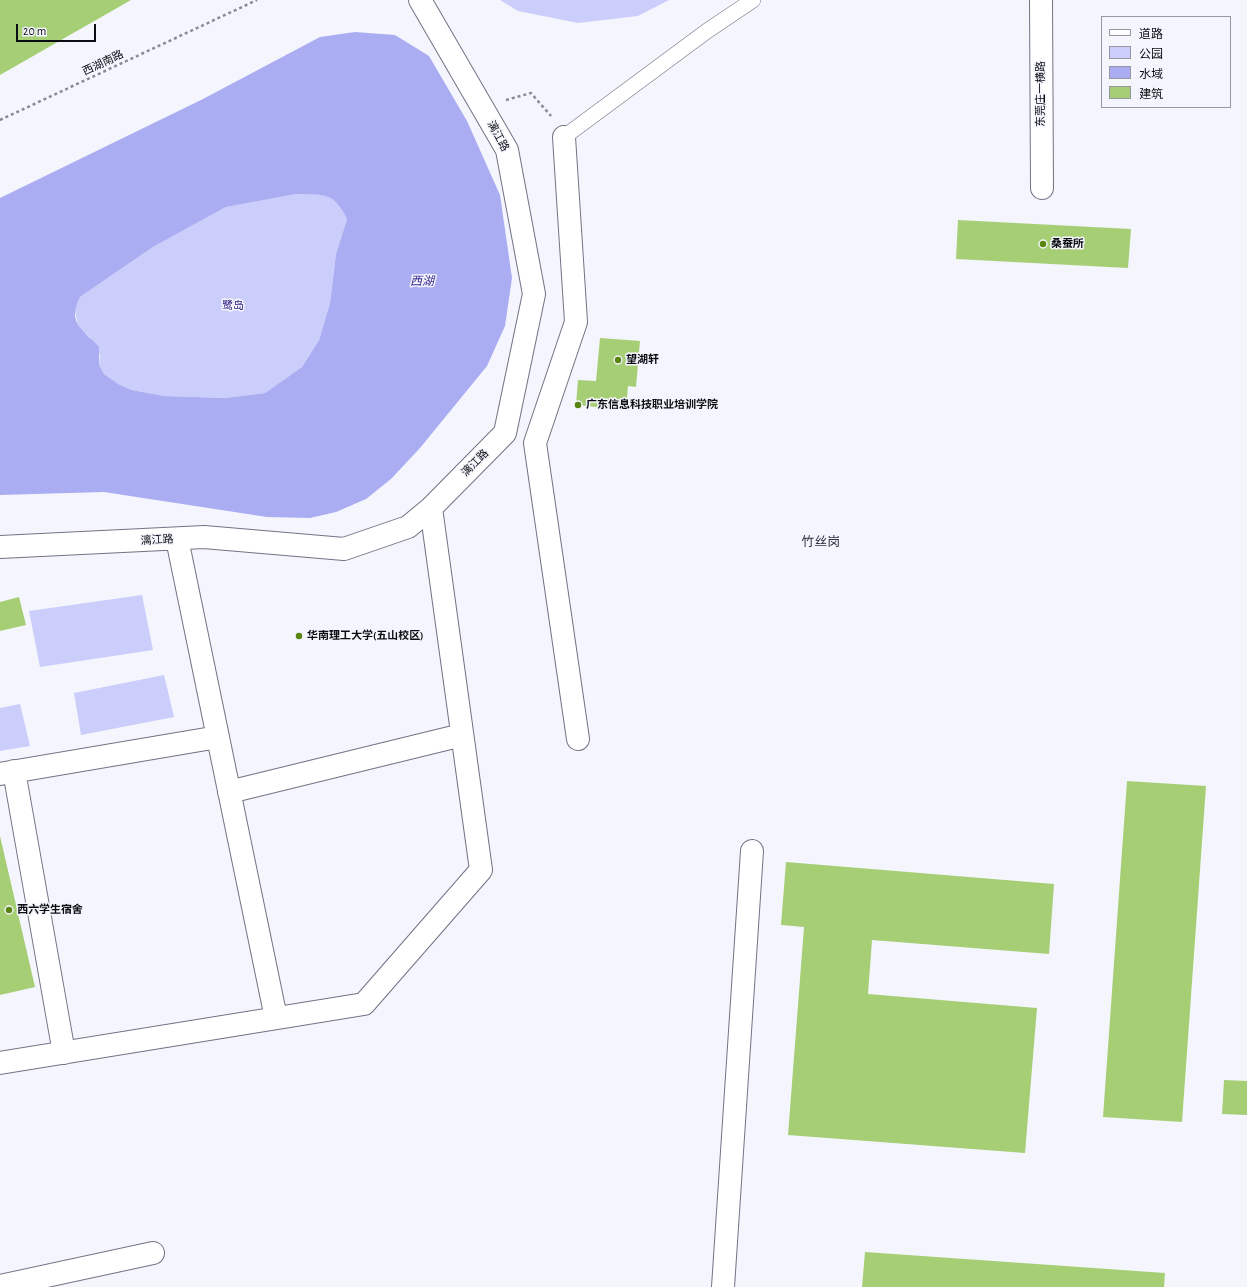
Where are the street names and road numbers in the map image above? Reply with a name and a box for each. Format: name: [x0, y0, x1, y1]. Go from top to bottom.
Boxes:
street label: 西湖南路: [80, 48, 126, 78]
street label: 东莞庄一横路: [1034, 61, 1048, 127]
street label: 漓江路: [484, 118, 512, 154]
street label: 漓江路: [459, 447, 491, 479]
street label: 漓江路: [140, 533, 174, 547]

